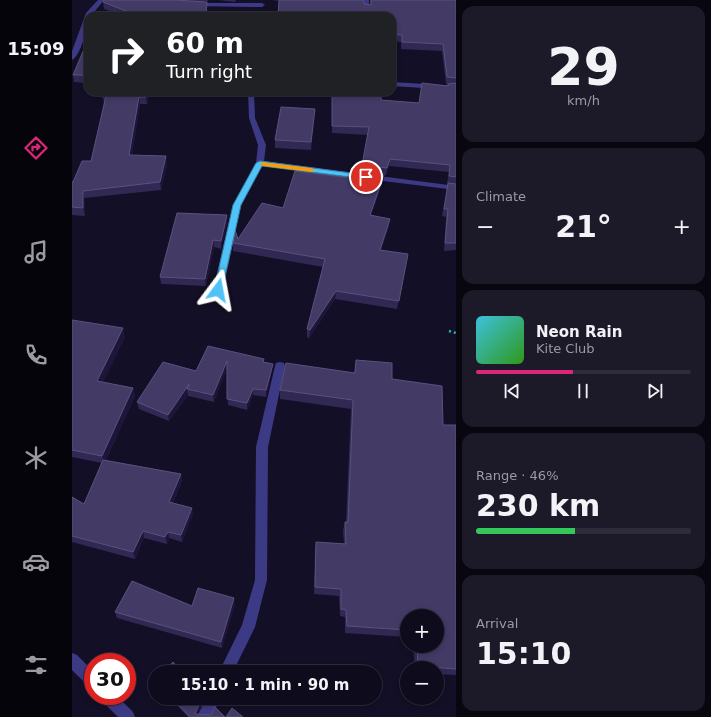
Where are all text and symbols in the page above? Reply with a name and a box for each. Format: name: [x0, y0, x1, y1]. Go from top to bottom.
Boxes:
text: 60 m: [166, 27, 244, 60]
icon: right: [100, 28, 152, 80]
text: 29: [547, 37, 620, 97]
text: 15:09: [7, 38, 65, 59]
text: Turn right: [166, 61, 252, 82]
text: km/h: [567, 93, 600, 108]
icon: directions: [22, 134, 50, 162]
pin: [349, 160, 383, 194]
icon: arrive: [355, 166, 377, 188]
text: Climate: [476, 189, 526, 204]
text: 21°: [555, 209, 612, 244]
text: −: [476, 214, 494, 239]
text: +: [673, 214, 691, 239]
icon: music: [22, 238, 50, 266]
position arrow: [197, 269, 239, 311]
text: Neon Rain: [536, 323, 622, 341]
icon: phone: [22, 341, 50, 369]
text: Kite Club: [536, 341, 595, 356]
icon: previous: [501, 380, 523, 402]
icon: pause: [572, 380, 594, 402]
icon: next: [644, 380, 666, 402]
icon: climate: [22, 444, 50, 472]
text: Range · 46%: [476, 468, 559, 483]
text: 230 km: [476, 488, 600, 523]
icon: car: [22, 548, 50, 576]
map controls: [400, 609, 444, 705]
button: +: [400, 609, 444, 653]
text: Arrival: [476, 616, 518, 631]
text: 15:10: [476, 636, 572, 671]
icon: filters: [22, 651, 50, 679]
speed limit sign: 30: [84, 653, 136, 705]
button: −: [400, 661, 444, 705]
text: 15:10 · 1 min · 90 m: [181, 676, 349, 694]

